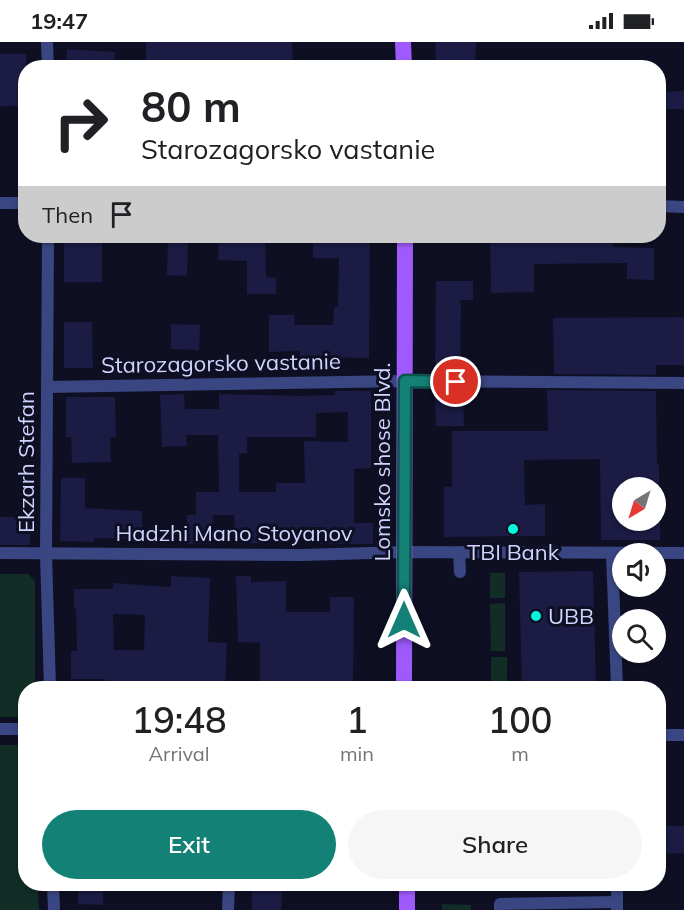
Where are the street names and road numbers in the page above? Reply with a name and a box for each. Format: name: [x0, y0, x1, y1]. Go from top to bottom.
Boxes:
street label: Starozagorsko vastanie: [101, 347, 341, 379]
street label: Lomsko shose Blvd.: [368, 363, 396, 561]
street label: Ekzarh Stefan: [12, 391, 40, 533]
street label: Hadzhi Mano Stoyanov: [115, 519, 353, 547]

